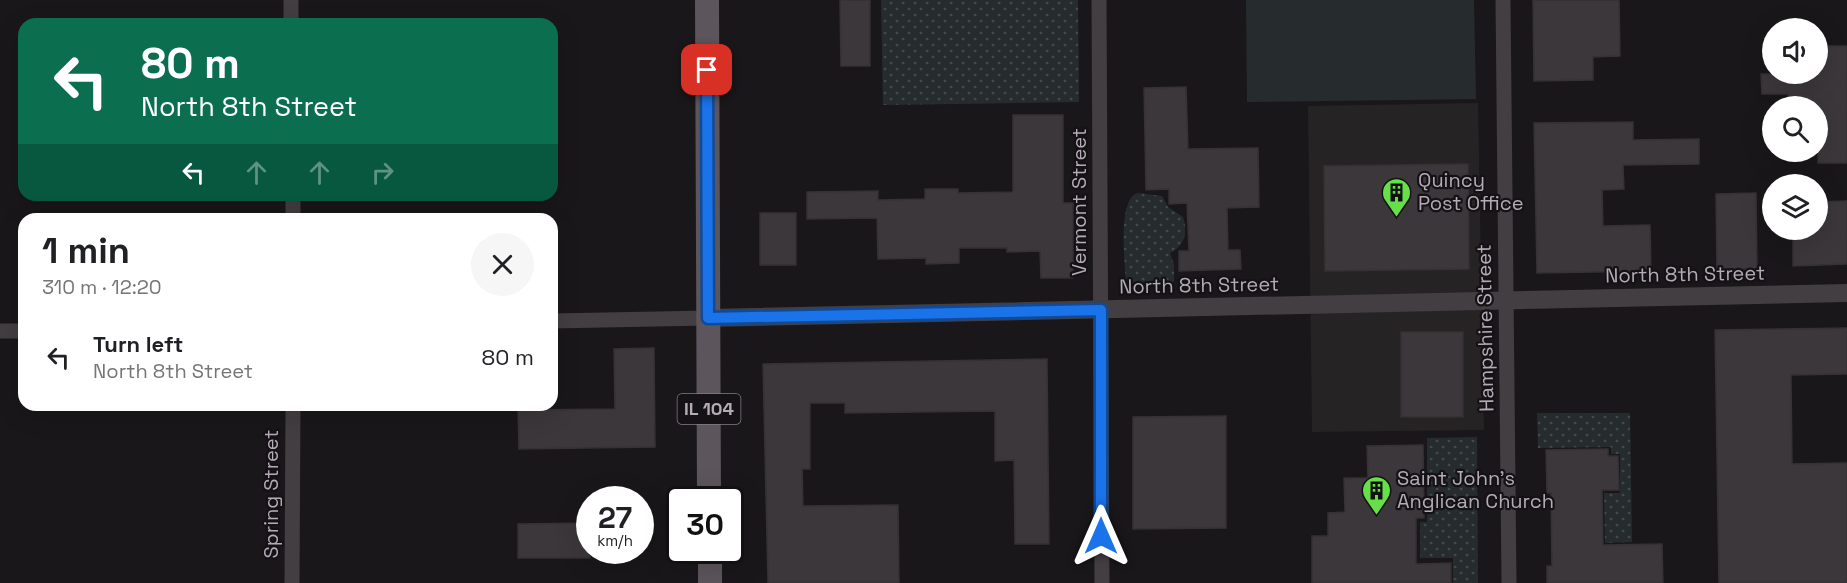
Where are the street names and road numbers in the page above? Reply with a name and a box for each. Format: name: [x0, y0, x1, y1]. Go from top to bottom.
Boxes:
street label: Vermont Street: [1066, 128, 1092, 276]
street label: Hampshire Street: [1471, 244, 1499, 412]
street label: North 8th Street: [1605, 260, 1765, 288]
street label: North 8th Street: [1119, 271, 1279, 299]
road number: IL 104: [678, 394, 740, 424]
street label: Spring Street: [258, 430, 284, 558]

